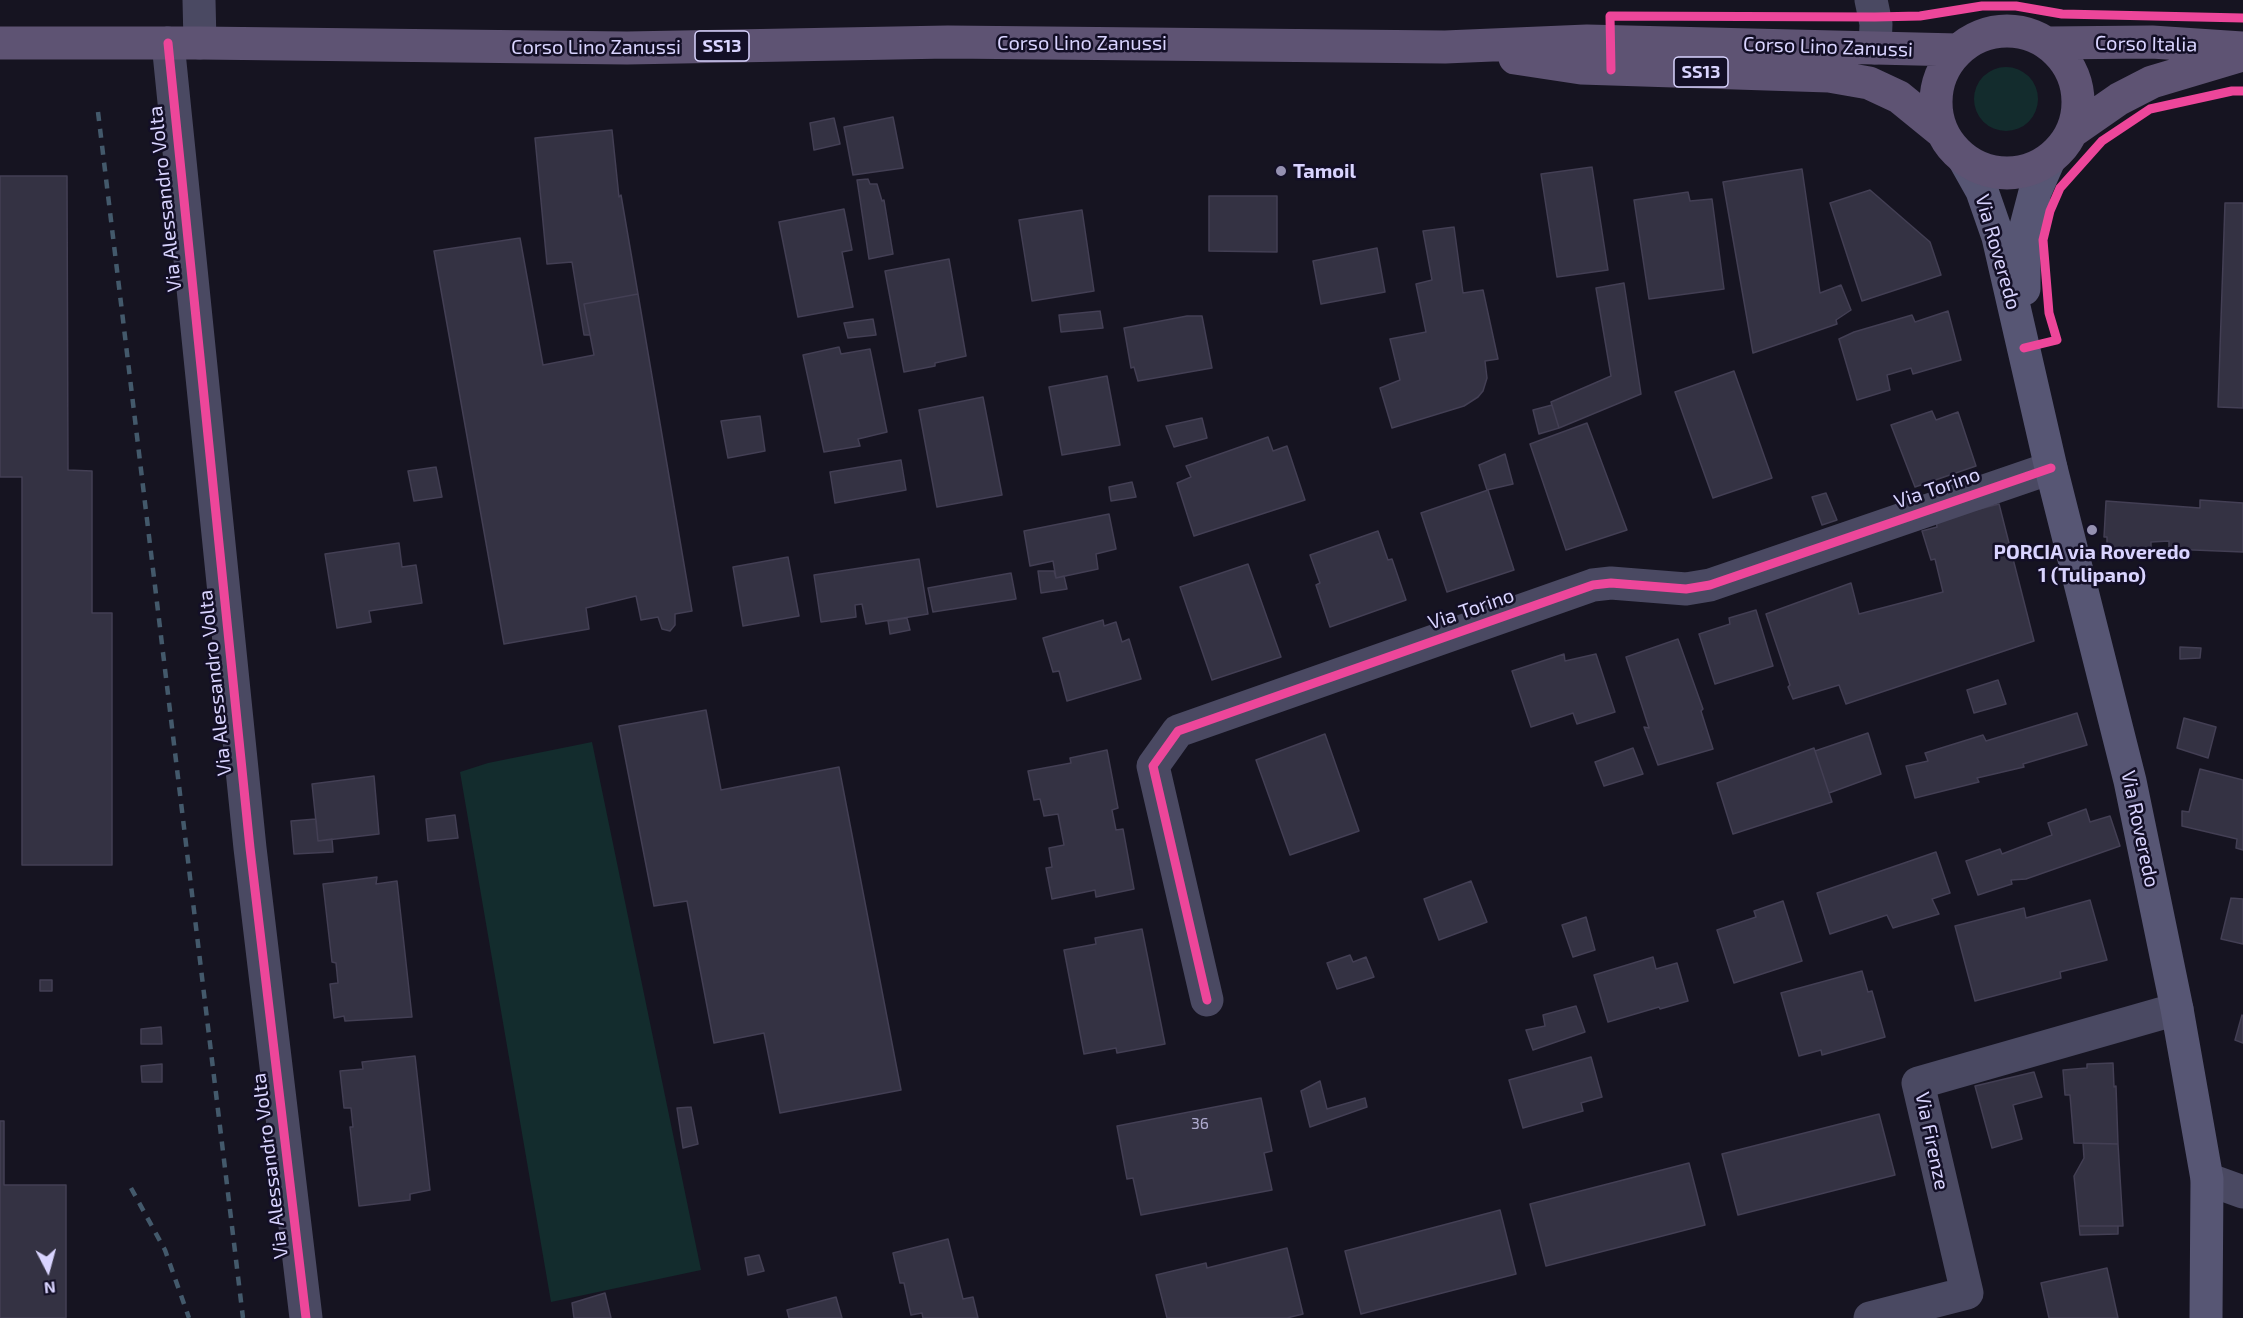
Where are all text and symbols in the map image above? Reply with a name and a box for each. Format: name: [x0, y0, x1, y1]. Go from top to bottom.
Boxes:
road number: SS13: [695, 31, 749, 61]
street label: Corso Lino Zanussi: [997, 31, 1167, 55]
street label: Corso Italia: [2095, 31, 2197, 57]
street label: Corso Lino Zanussi: [1743, 32, 1913, 62]
street label: Corso Lino Zanussi: [511, 35, 681, 59]
road number: SS13: [1674, 57, 1728, 87]
street label: Via Alessandro Volta: [143, 105, 187, 293]
place label: Tamoil: [1293, 159, 1356, 183]
marker: Tamoil: [1274, 164, 1288, 178]
street label: Via Roveredo: [1970, 192, 2026, 312]
street label: Via Torino: [1891, 462, 1983, 514]
marker: PORCIA via Roveredo 1 (Tulipano): [2085, 523, 2099, 537]
place label: PORCIA via Roveredo 1 (Tulipano): [1994, 540, 2190, 587]
street label: Via Torino: [1425, 583, 1517, 635]
street label: Via Alessandro Volta: [193, 589, 237, 777]
street label: Via Roveredo: [2116, 768, 2164, 890]
street label: Via Alessandro Volta: [247, 1072, 293, 1260]
street label: Via Firenze: [1910, 1090, 1954, 1192]
house number: 36: [1191, 1114, 1209, 1134]
north arrow: [18, 1240, 78, 1300]
text: N: [43, 1278, 57, 1298]

